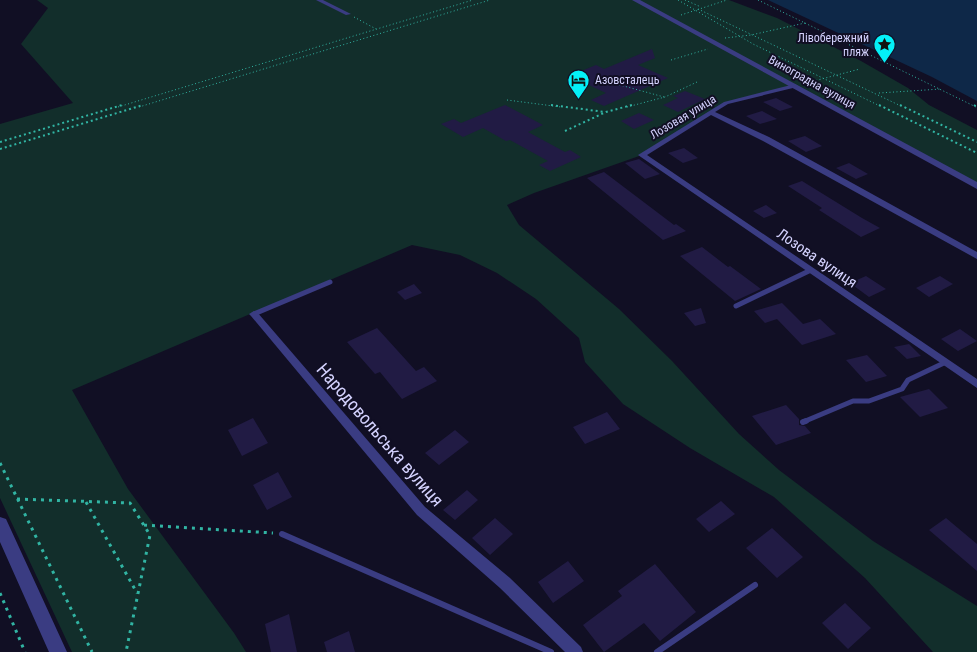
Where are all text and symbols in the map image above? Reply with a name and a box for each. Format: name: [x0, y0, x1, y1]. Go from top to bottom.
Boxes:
place label: Лівобережний пляж: [798, 31, 869, 59]
place icon: Лівобережний пляж: [873, 33, 897, 64]
street label: Виноградна вулиця: [766, 52, 858, 112]
hotel icon: Азовсталець: [567, 68, 591, 99]
place label: Азовсталець: [595, 73, 660, 87]
street label: Лозовая улица: [648, 92, 719, 142]
street label: Лозова вулиця: [773, 225, 861, 291]
street label: Народовольська вулиця: [313, 359, 448, 510]

